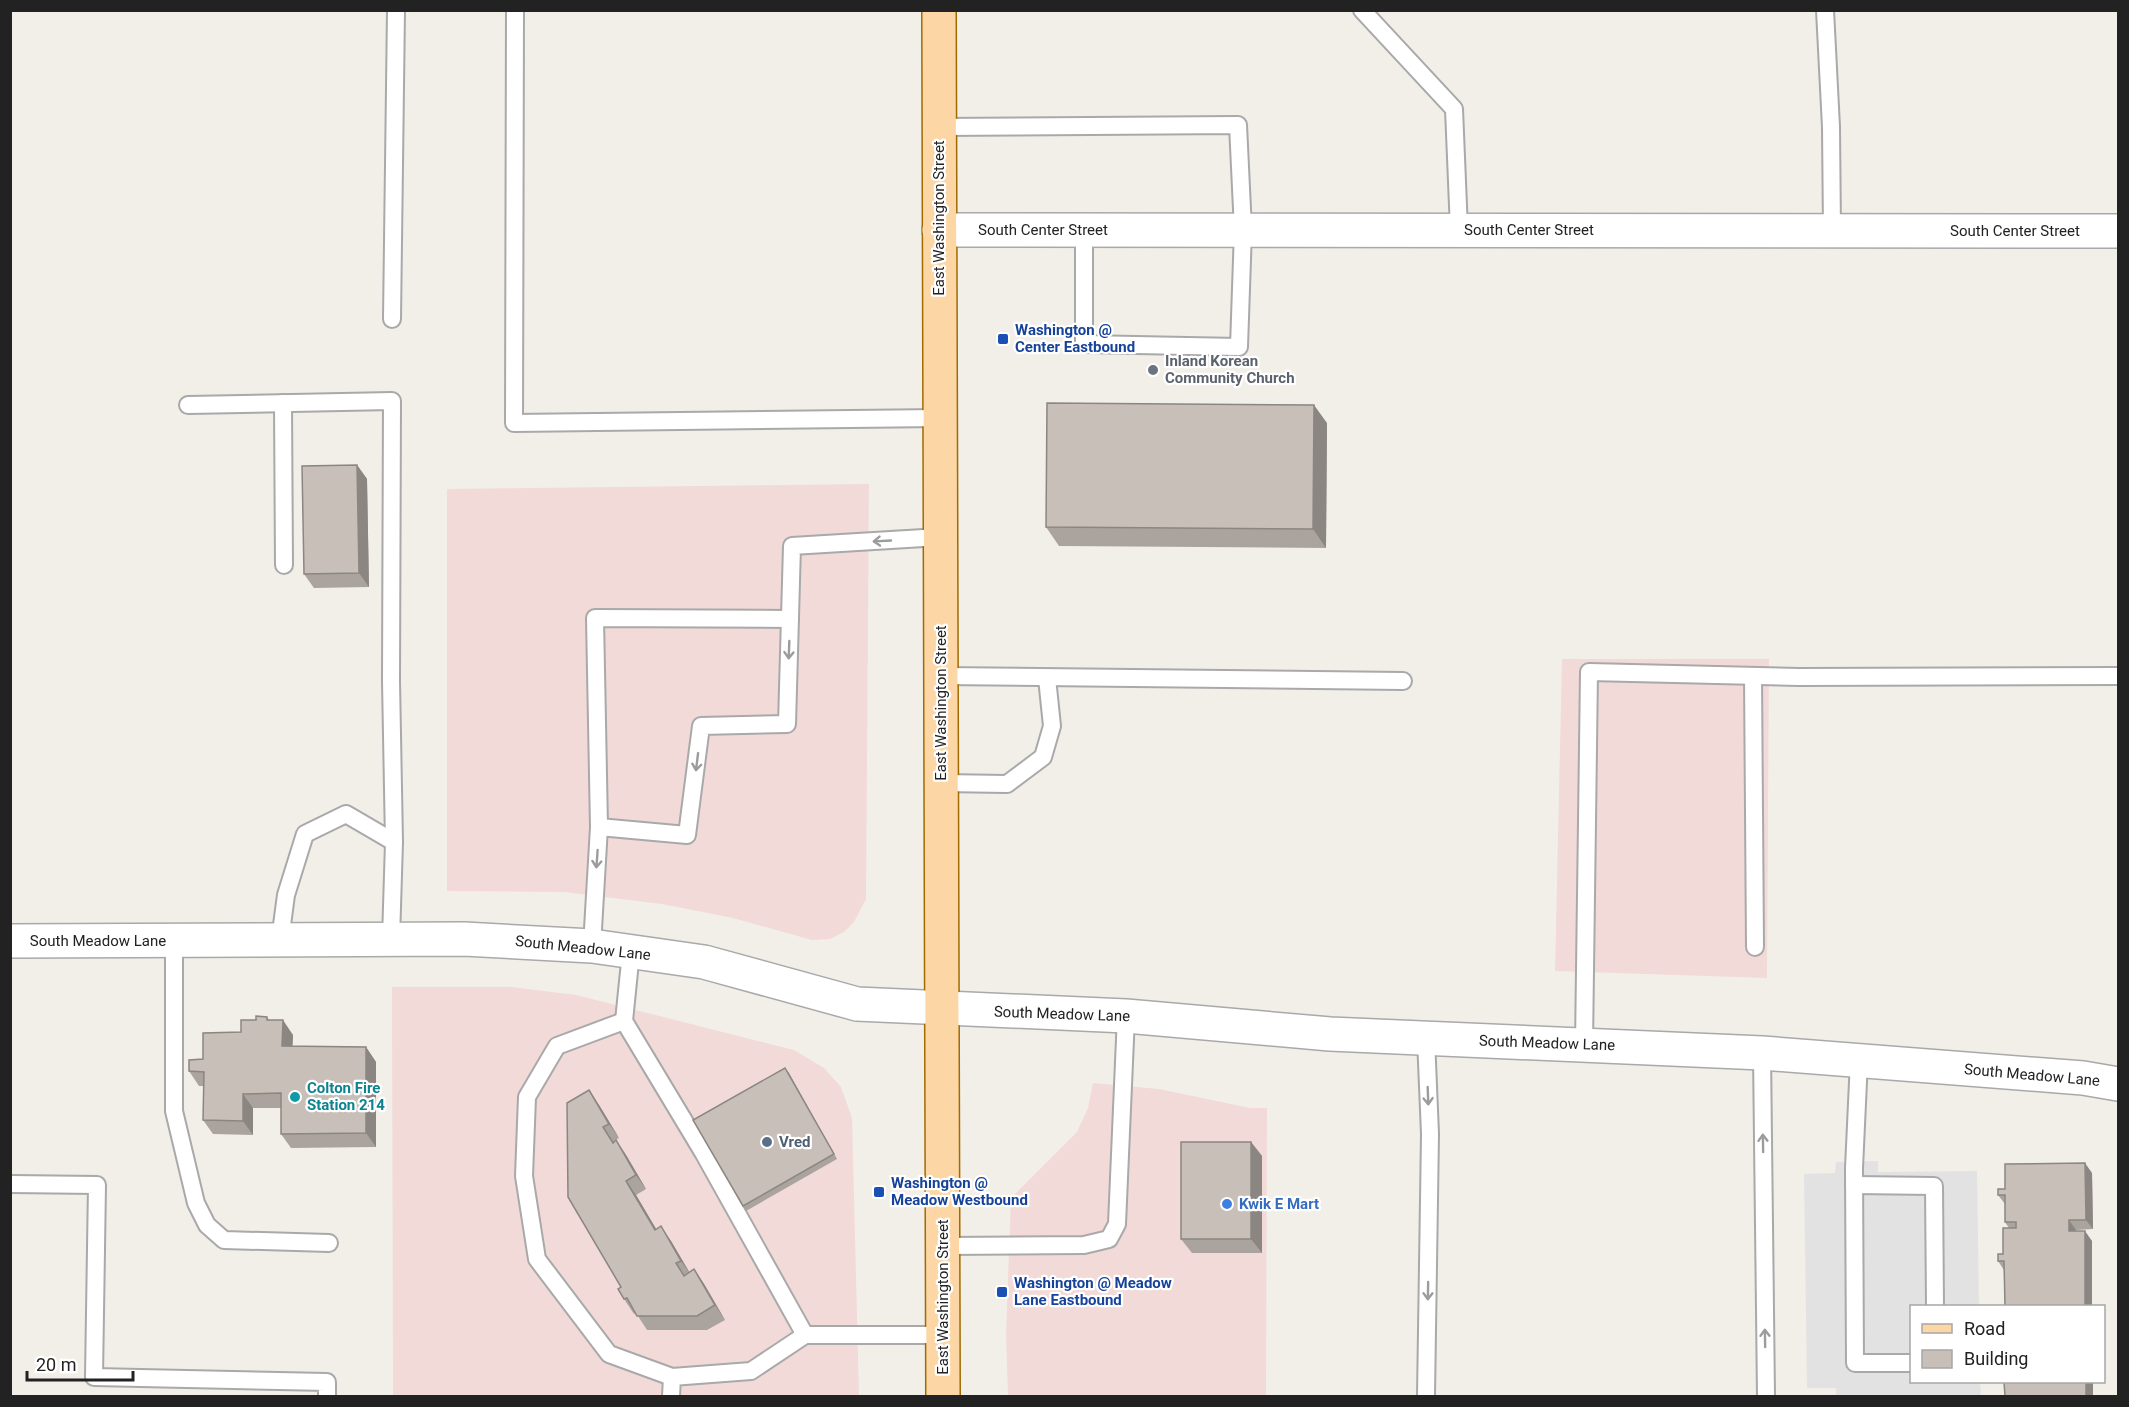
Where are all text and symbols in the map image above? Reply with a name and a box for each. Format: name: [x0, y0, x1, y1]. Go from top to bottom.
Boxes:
street label: East Washington Street: [930, 140, 948, 296]
street label: South Center Street: [978, 221, 1108, 239]
street label: South Center Street: [1464, 221, 1594, 239]
street label: South Center Street: [1950, 222, 2080, 240]
place label: Washington @ Center Eastbound: [1015, 321, 1135, 356]
marker: Washington @ Center Eastbound: [996, 332, 1010, 346]
place label: Inland Korean Community Church: [1165, 352, 1295, 387]
marker: Inland Korean Community Church: [1146, 363, 1160, 377]
one-way arrow: [872, 535, 892, 546]
street label: East Washington Street: [932, 625, 950, 781]
one-way arrow: [783, 640, 795, 660]
one-way arrow: [691, 751, 702, 771]
one-way arrow: [591, 849, 602, 869]
street label: South Meadow Lane: [30, 932, 166, 950]
street label: South Meadow Lane: [514, 932, 652, 964]
street label: South Meadow Lane: [994, 1003, 1130, 1025]
street label: South Meadow Lane: [1479, 1032, 1615, 1054]
street label: South Meadow Lane: [1963, 1060, 2101, 1090]
place label: Colton Fire Station 214: [307, 1079, 385, 1114]
one-way arrow: [1423, 1086, 1434, 1106]
marker: Colton Fire Station 214: [288, 1090, 302, 1104]
place label: Vred: [779, 1133, 810, 1151]
one-way arrow: [1757, 1134, 1769, 1154]
marker: Vred: [760, 1135, 774, 1149]
place label: Washington @ Meadow Westbound: [891, 1174, 1028, 1209]
marker: Washington @ Meadow Westbound: [872, 1185, 886, 1199]
place label: Kwik E Mart: [1239, 1195, 1319, 1213]
marker: Kwik E Mart: [1220, 1197, 1234, 1211]
street label: East Washington Street: [934, 1219, 952, 1375]
place label: Washington @ Meadow Lane Eastbound: [1014, 1274, 1172, 1309]
one-way arrow: [1422, 1281, 1434, 1301]
marker: Washington @ Meadow Lane Eastbound: [995, 1285, 1009, 1299]
legend: [1910, 1305, 2105, 1383]
text: Road: [1964, 1318, 2005, 1339]
one-way arrow: [1759, 1329, 1771, 1349]
scale bar: [27, 1344, 134, 1382]
text: Building: [1964, 1348, 2028, 1369]
text: 20 m: [36, 1354, 76, 1375]

